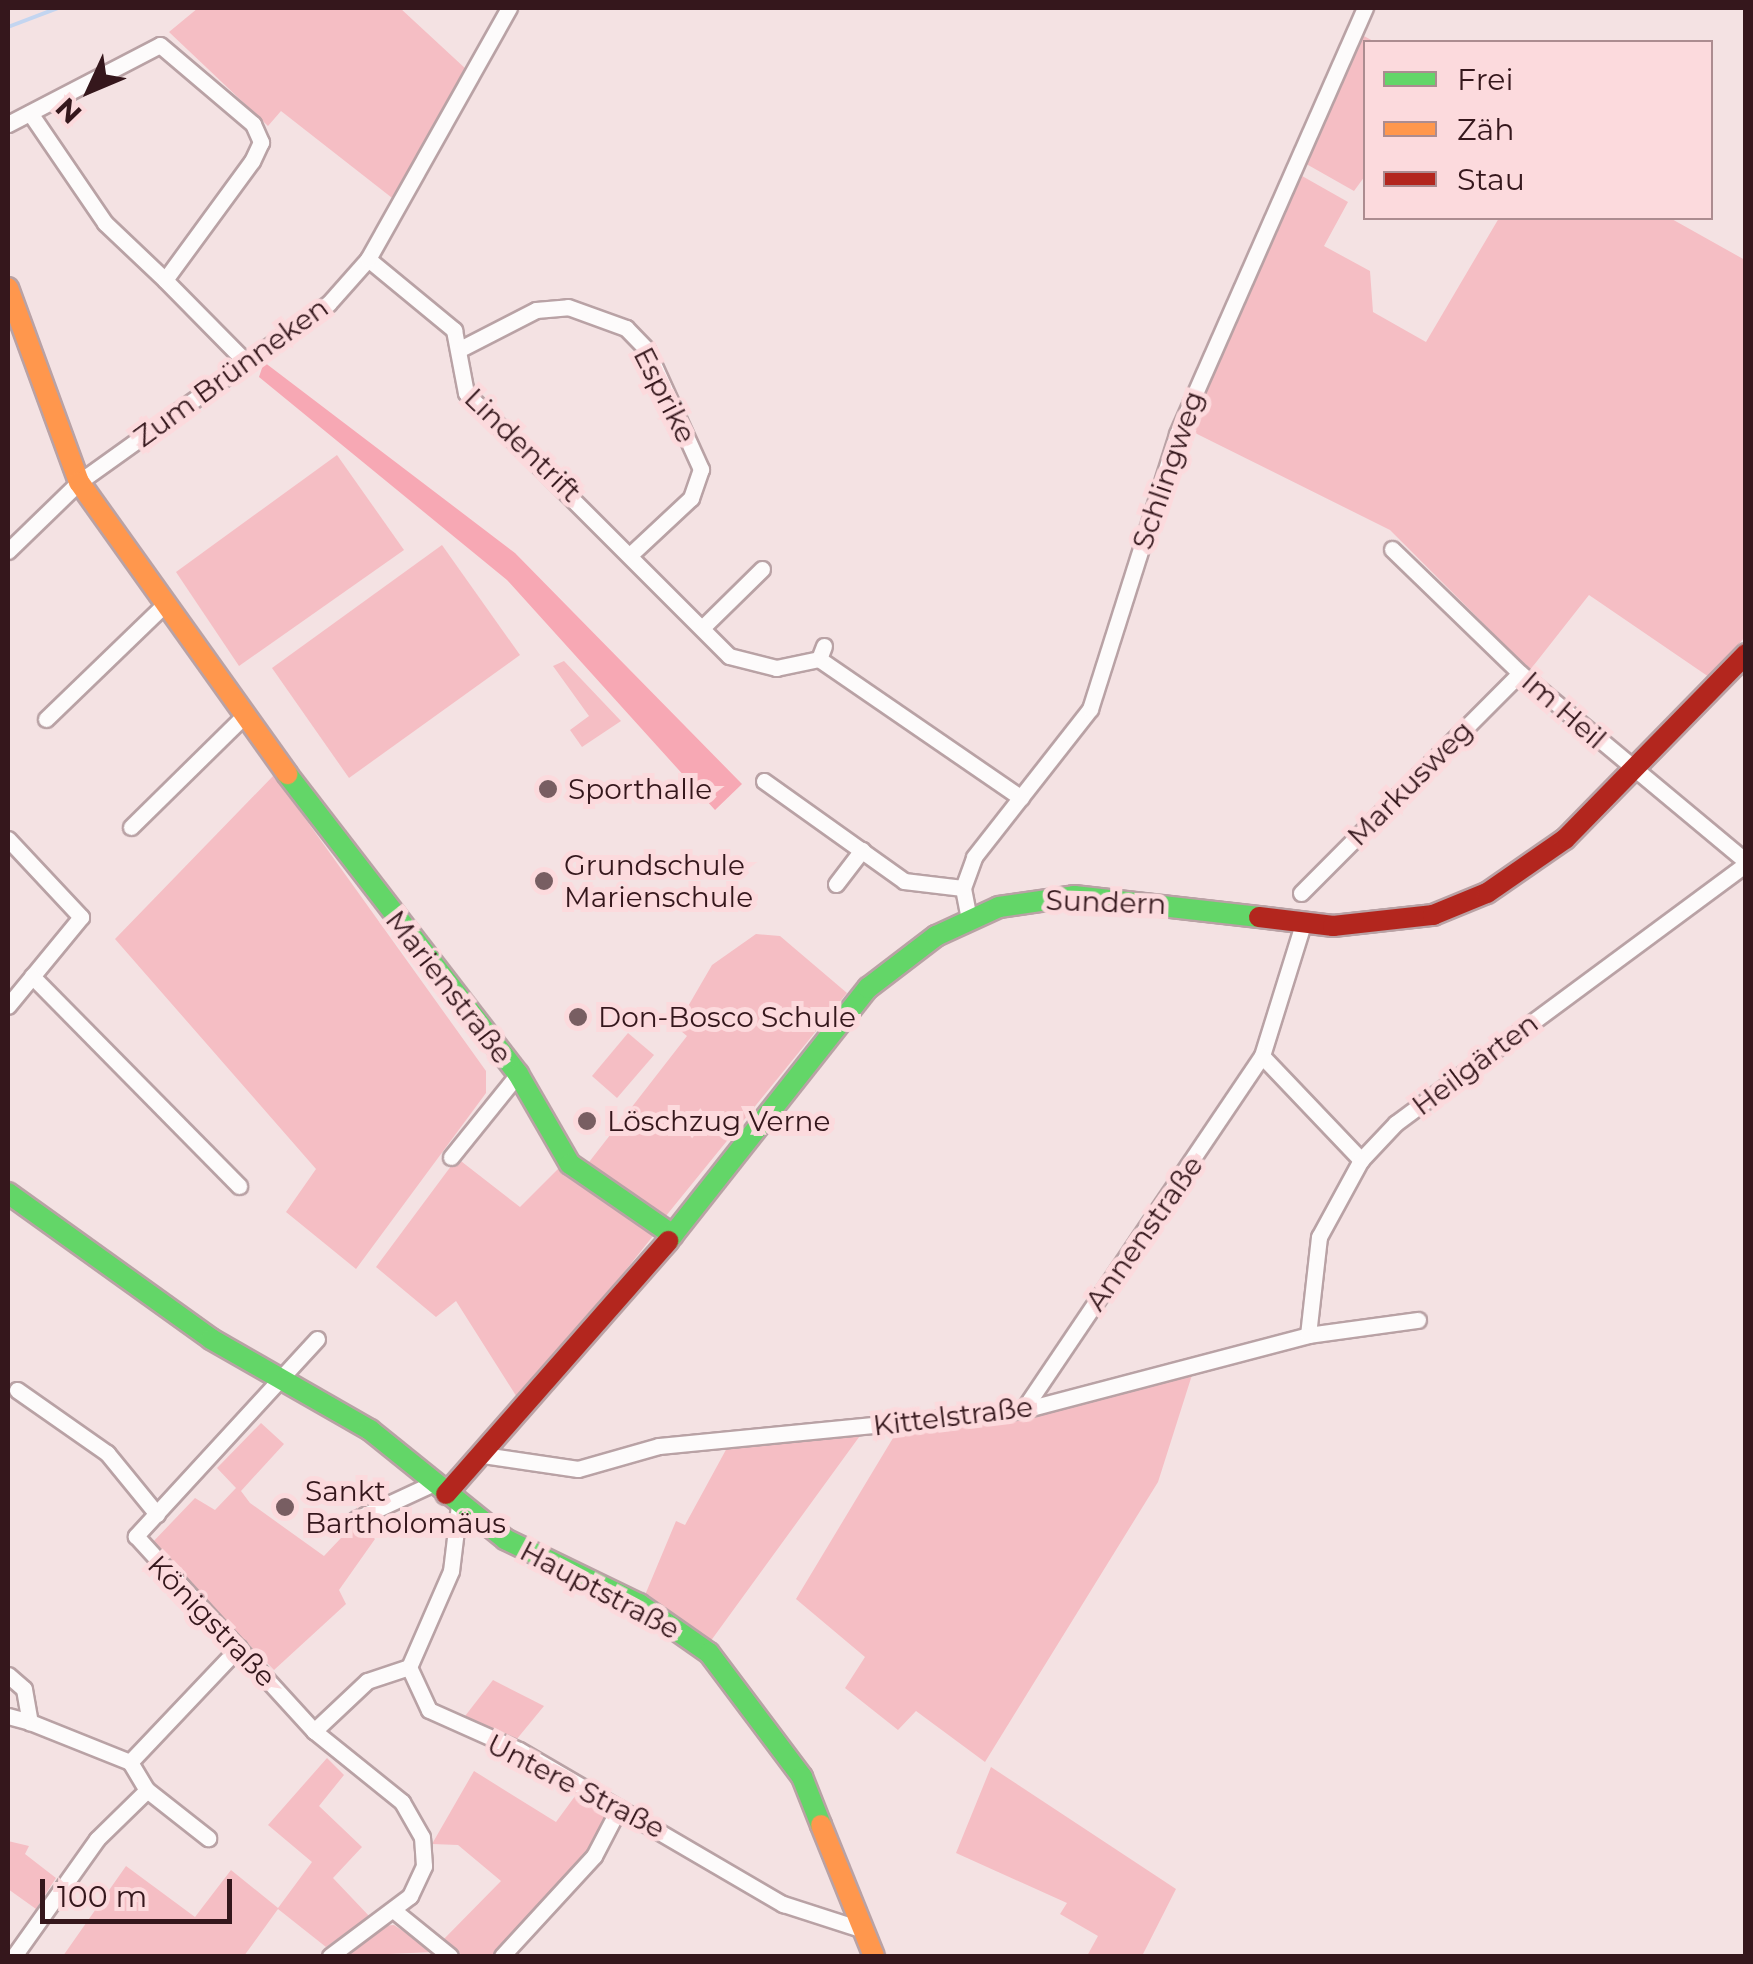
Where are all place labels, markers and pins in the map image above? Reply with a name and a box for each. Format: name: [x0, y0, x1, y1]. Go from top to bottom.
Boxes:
place label: Sporthalle: [568, 772, 712, 806]
marker: Sporthalle: [537, 778, 559, 800]
place label: Grundschule Marienschule: [564, 848, 753, 914]
marker: Grundschule Marienschule: [533, 870, 555, 892]
place label: Don-Bosco Schule: [598, 1000, 856, 1034]
marker: Don-Bosco Schule: [567, 1006, 589, 1028]
place label: Löschzug Verne: [607, 1104, 830, 1138]
marker: Löschzug Verne: [576, 1110, 598, 1132]
place label: Sankt Bartholomäus: [305, 1474, 506, 1540]
marker: Sankt Bartholomäus: [274, 1496, 296, 1518]

